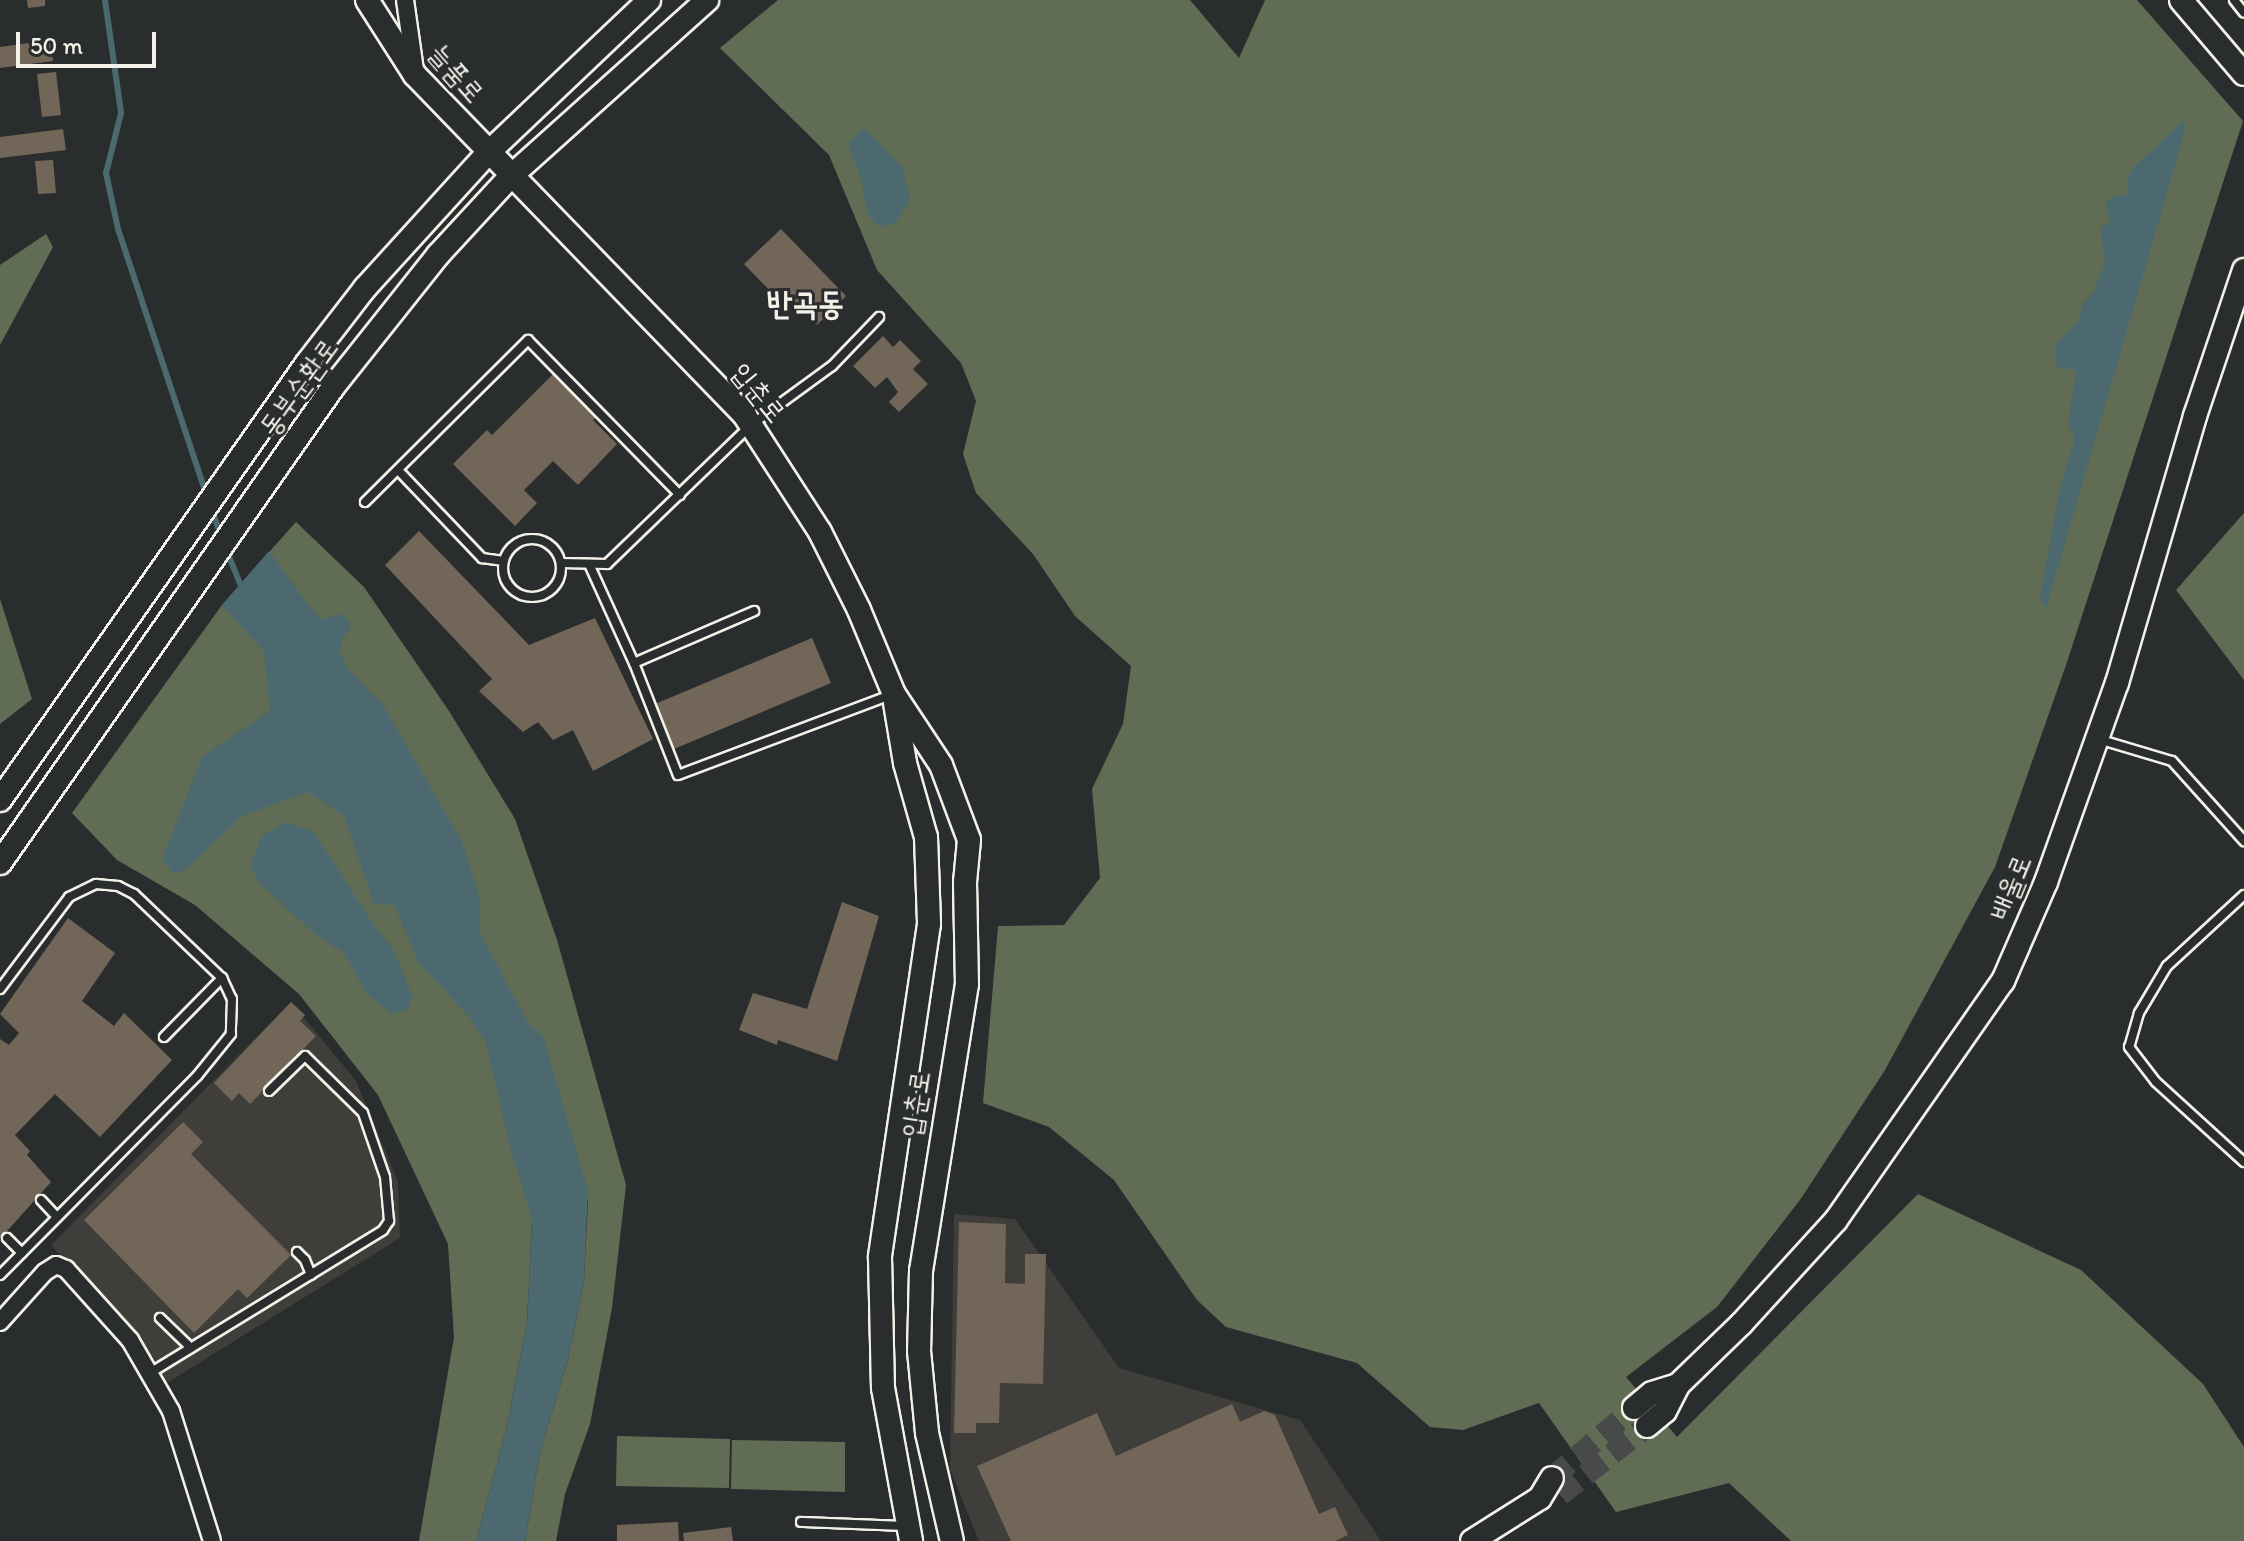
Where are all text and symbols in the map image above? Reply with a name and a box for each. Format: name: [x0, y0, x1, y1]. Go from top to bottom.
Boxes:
scale bar: [20, 16, 160, 66]
text: 50 m: [30, 31, 83, 60]
street label: 늘품로: [422, 36, 492, 110]
district label: 반곡동: [766, 284, 844, 322]
street label: 동부순환로: [251, 332, 345, 442]
street label: 입춘로: [725, 355, 793, 429]
street label: 배울로: [1982, 849, 2038, 925]
street label: 입춘로: [893, 1068, 937, 1140]

